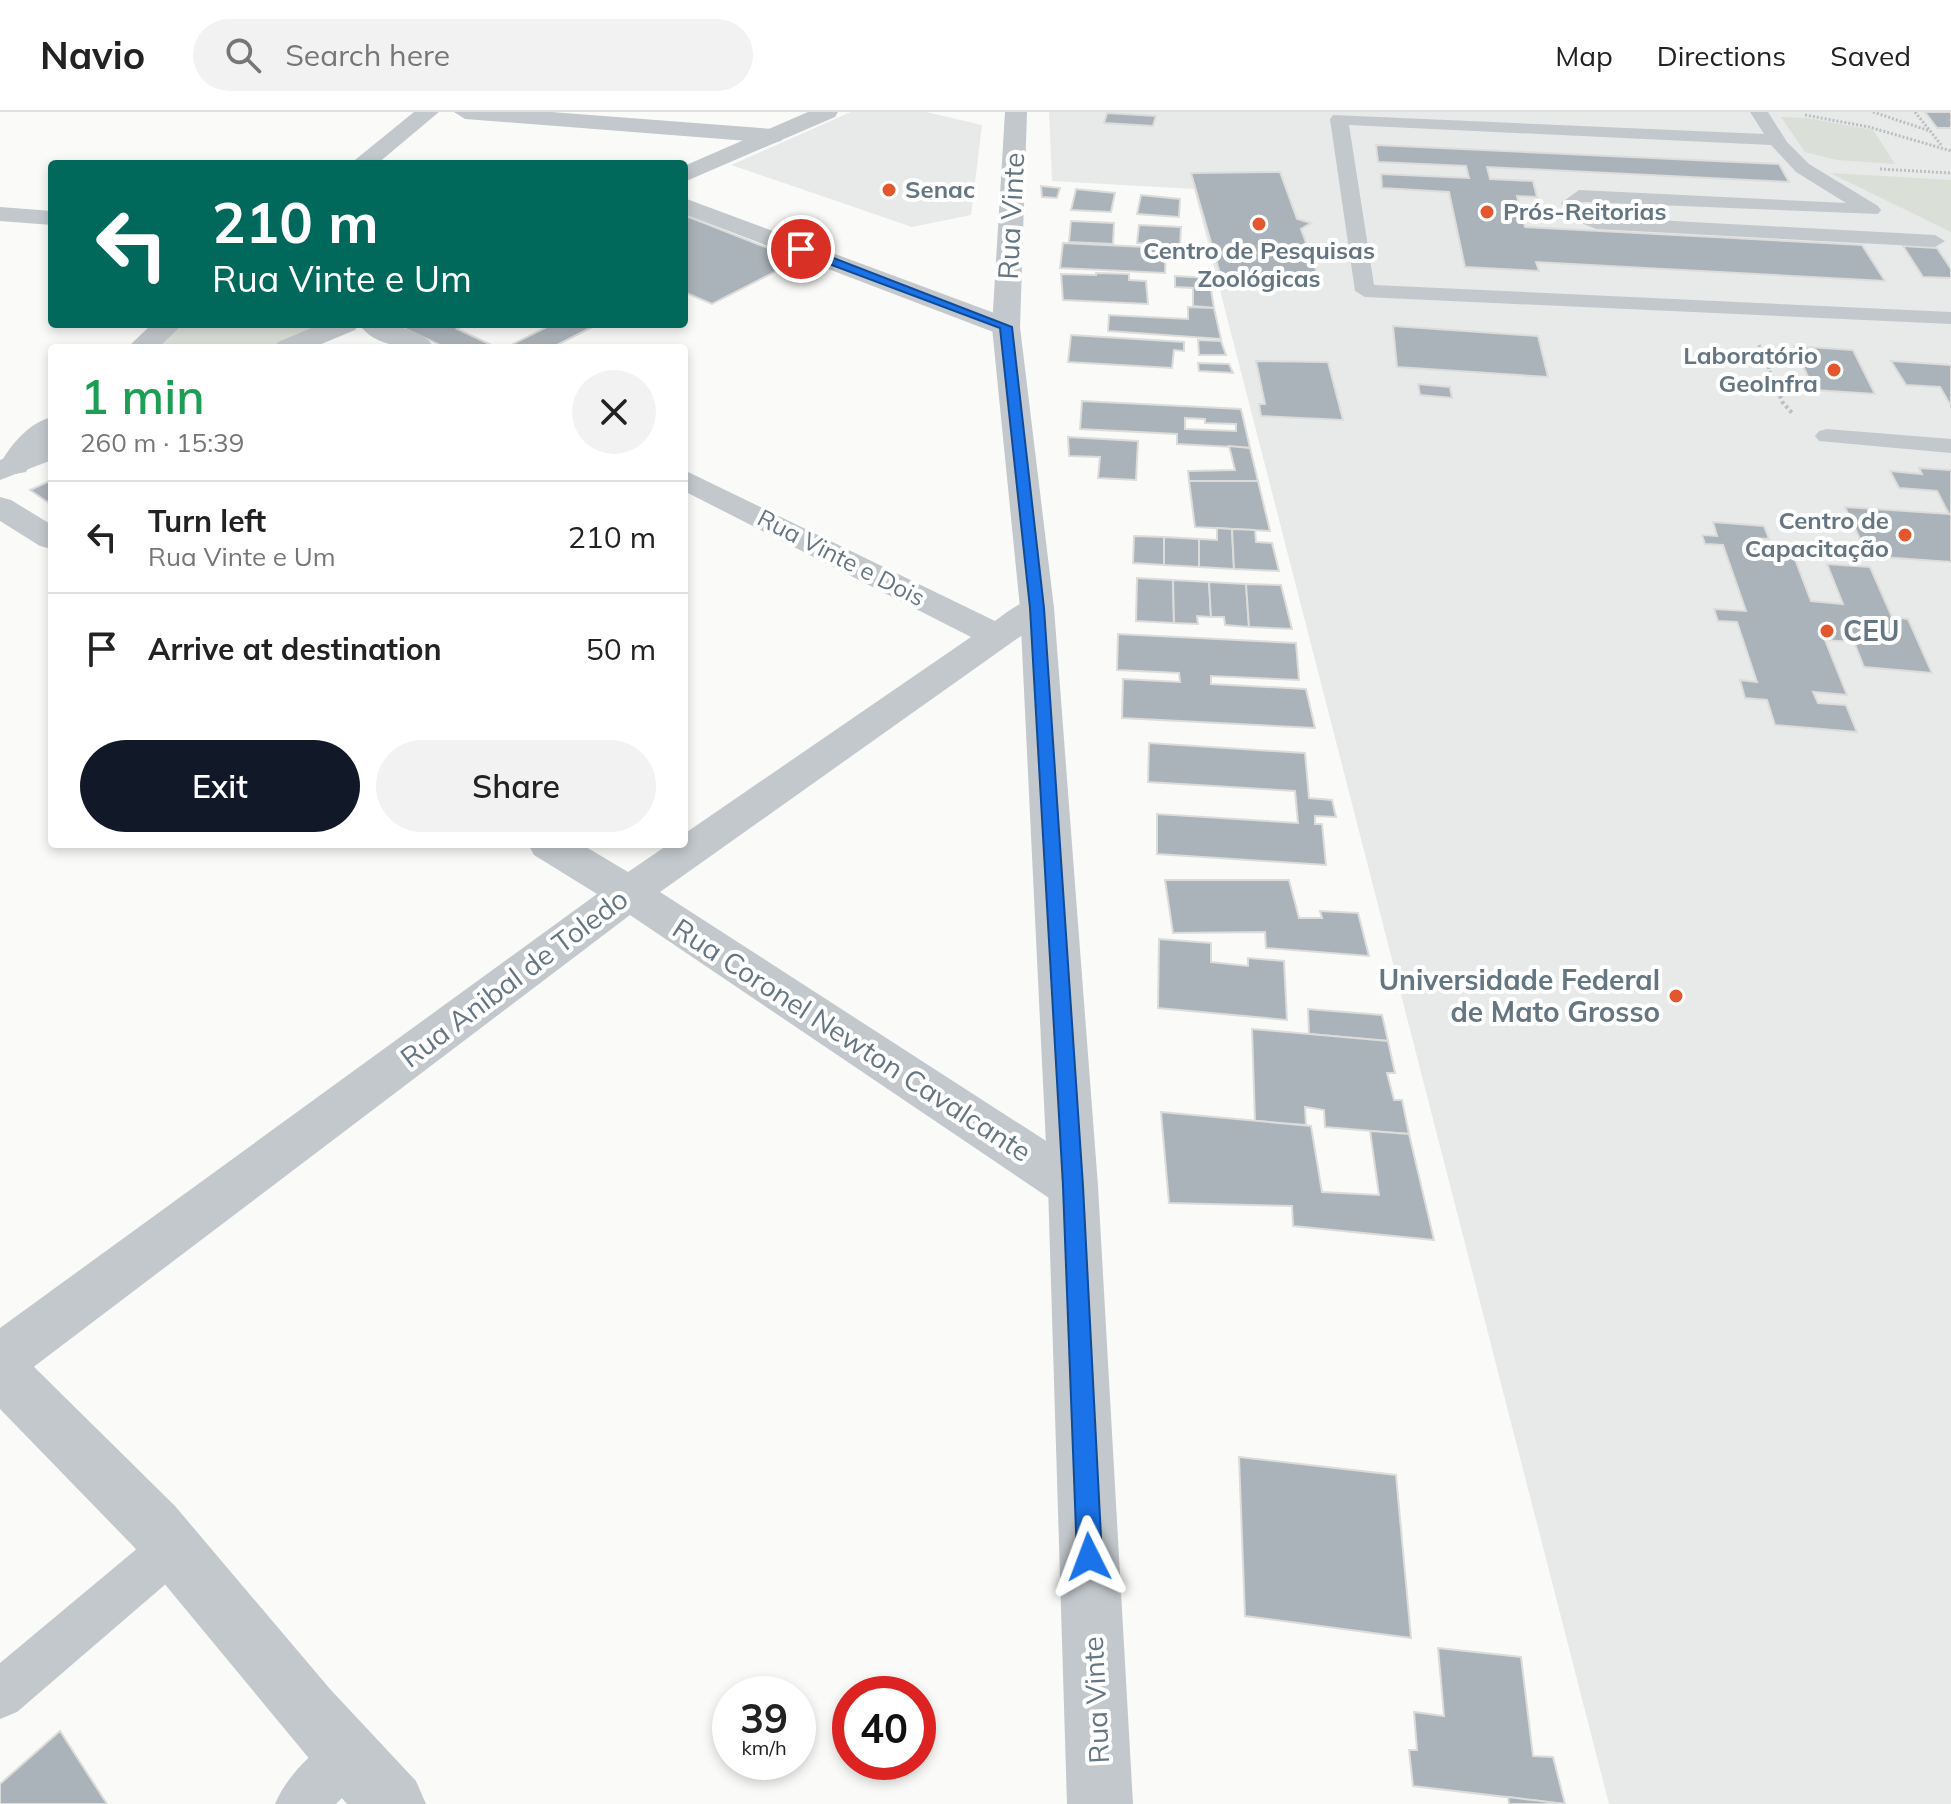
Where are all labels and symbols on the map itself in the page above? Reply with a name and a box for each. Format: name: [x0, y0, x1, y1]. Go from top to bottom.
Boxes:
street label: Rua Vinte: [990, 152, 1031, 280]
place label: Senac: [905, 174, 975, 204]
marker: Senac: [880, 181, 898, 199]
place label: Prós-Reitorias: [1503, 196, 1666, 226]
marker: Prós-Reitorias: [1478, 203, 1496, 221]
pin: [767, 215, 835, 283]
marker: Centro de Pesquisas Zoológicas: [1250, 215, 1268, 233]
place label: Centro de Pesquisas Zoológicas: [1143, 235, 1375, 293]
place label: Laboratório GeoInfra: [1683, 340, 1818, 398]
marker: Laboratório GeoInfra: [1825, 361, 1843, 379]
street label: Rua Vinte e Dois: [753, 502, 930, 612]
place label: Centro de Capacitação: [1745, 505, 1889, 563]
marker: Centro de Capacitação: [1896, 526, 1914, 544]
place label: CEU: [1843, 613, 1900, 648]
marker: CEU: [1818, 622, 1836, 640]
street label: Rua Anibal de Toledo: [393, 881, 634, 1075]
street label: Rua Coronel Newton Cavalcante: [666, 910, 1038, 1169]
place label: Universidade Federal de Mato Grosso: [1378, 962, 1660, 1029]
marker: Universidade Federal de Mato Grosso: [1667, 987, 1685, 1005]
position arrow: [1047, 1515, 1131, 1599]
street label: Rua Vinte: [1075, 1636, 1116, 1764]
speed limit sign: 40: [832, 1676, 936, 1780]

